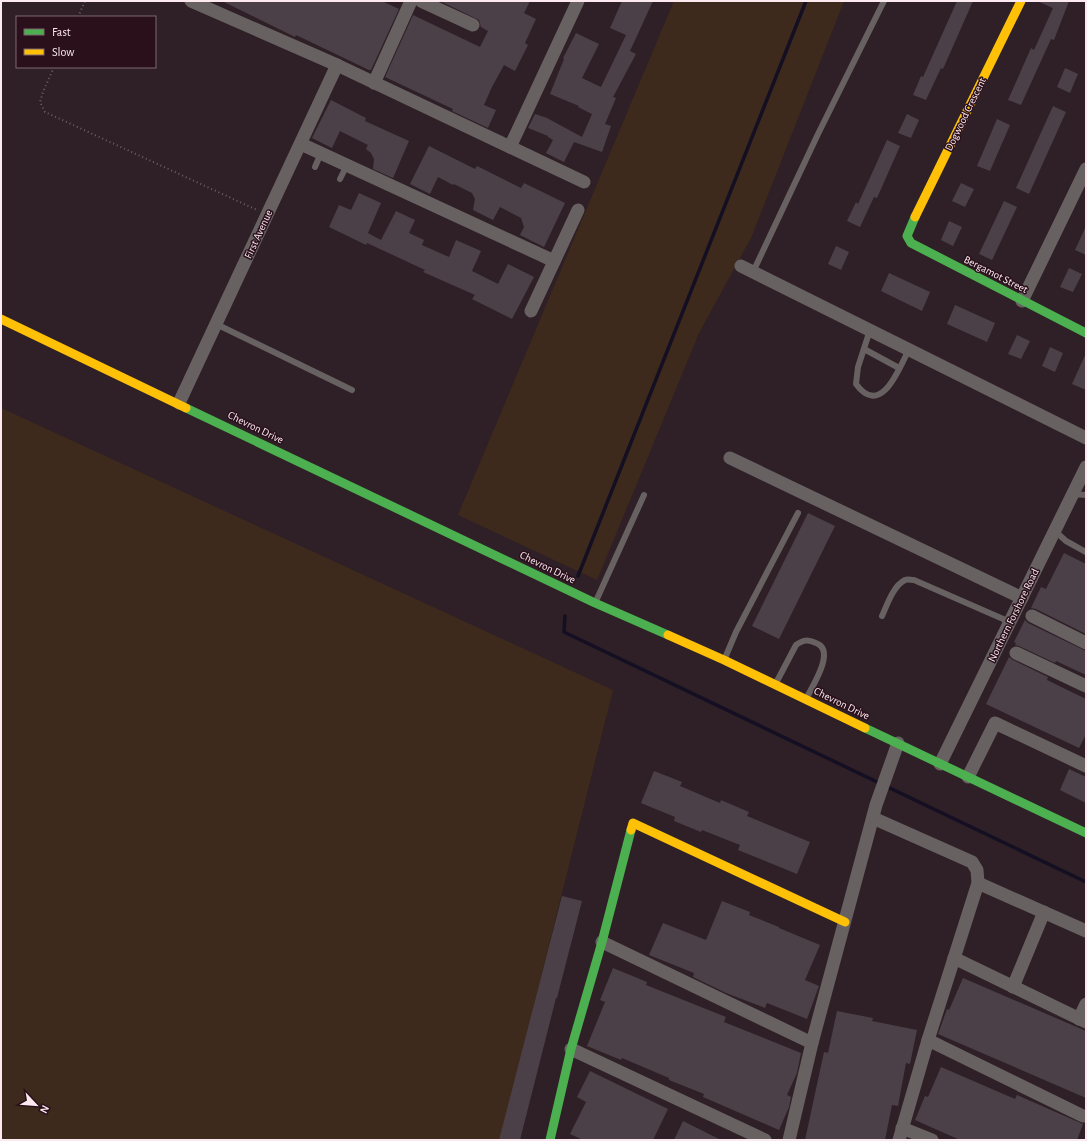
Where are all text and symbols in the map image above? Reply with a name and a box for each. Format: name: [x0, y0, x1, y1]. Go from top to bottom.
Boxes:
legend: [16, 16, 156, 68]
text: Fast: [52, 26, 71, 38]
text: Slow: [52, 46, 74, 58]
street label: Dogwood Crescent: [943, 75, 988, 153]
street label: First Avenue: [242, 208, 275, 260]
street label: Bergamot Street: [962, 254, 1030, 295]
street label: Chevron Drive: [226, 409, 285, 446]
street label: Chevron Drive: [518, 549, 577, 586]
street label: Northern Forshore Road: [986, 567, 1041, 664]
street label: Chevron Drive: [812, 685, 871, 722]
north arrow: [16, 1085, 56, 1125]
text: N: [38, 1103, 51, 1115]

